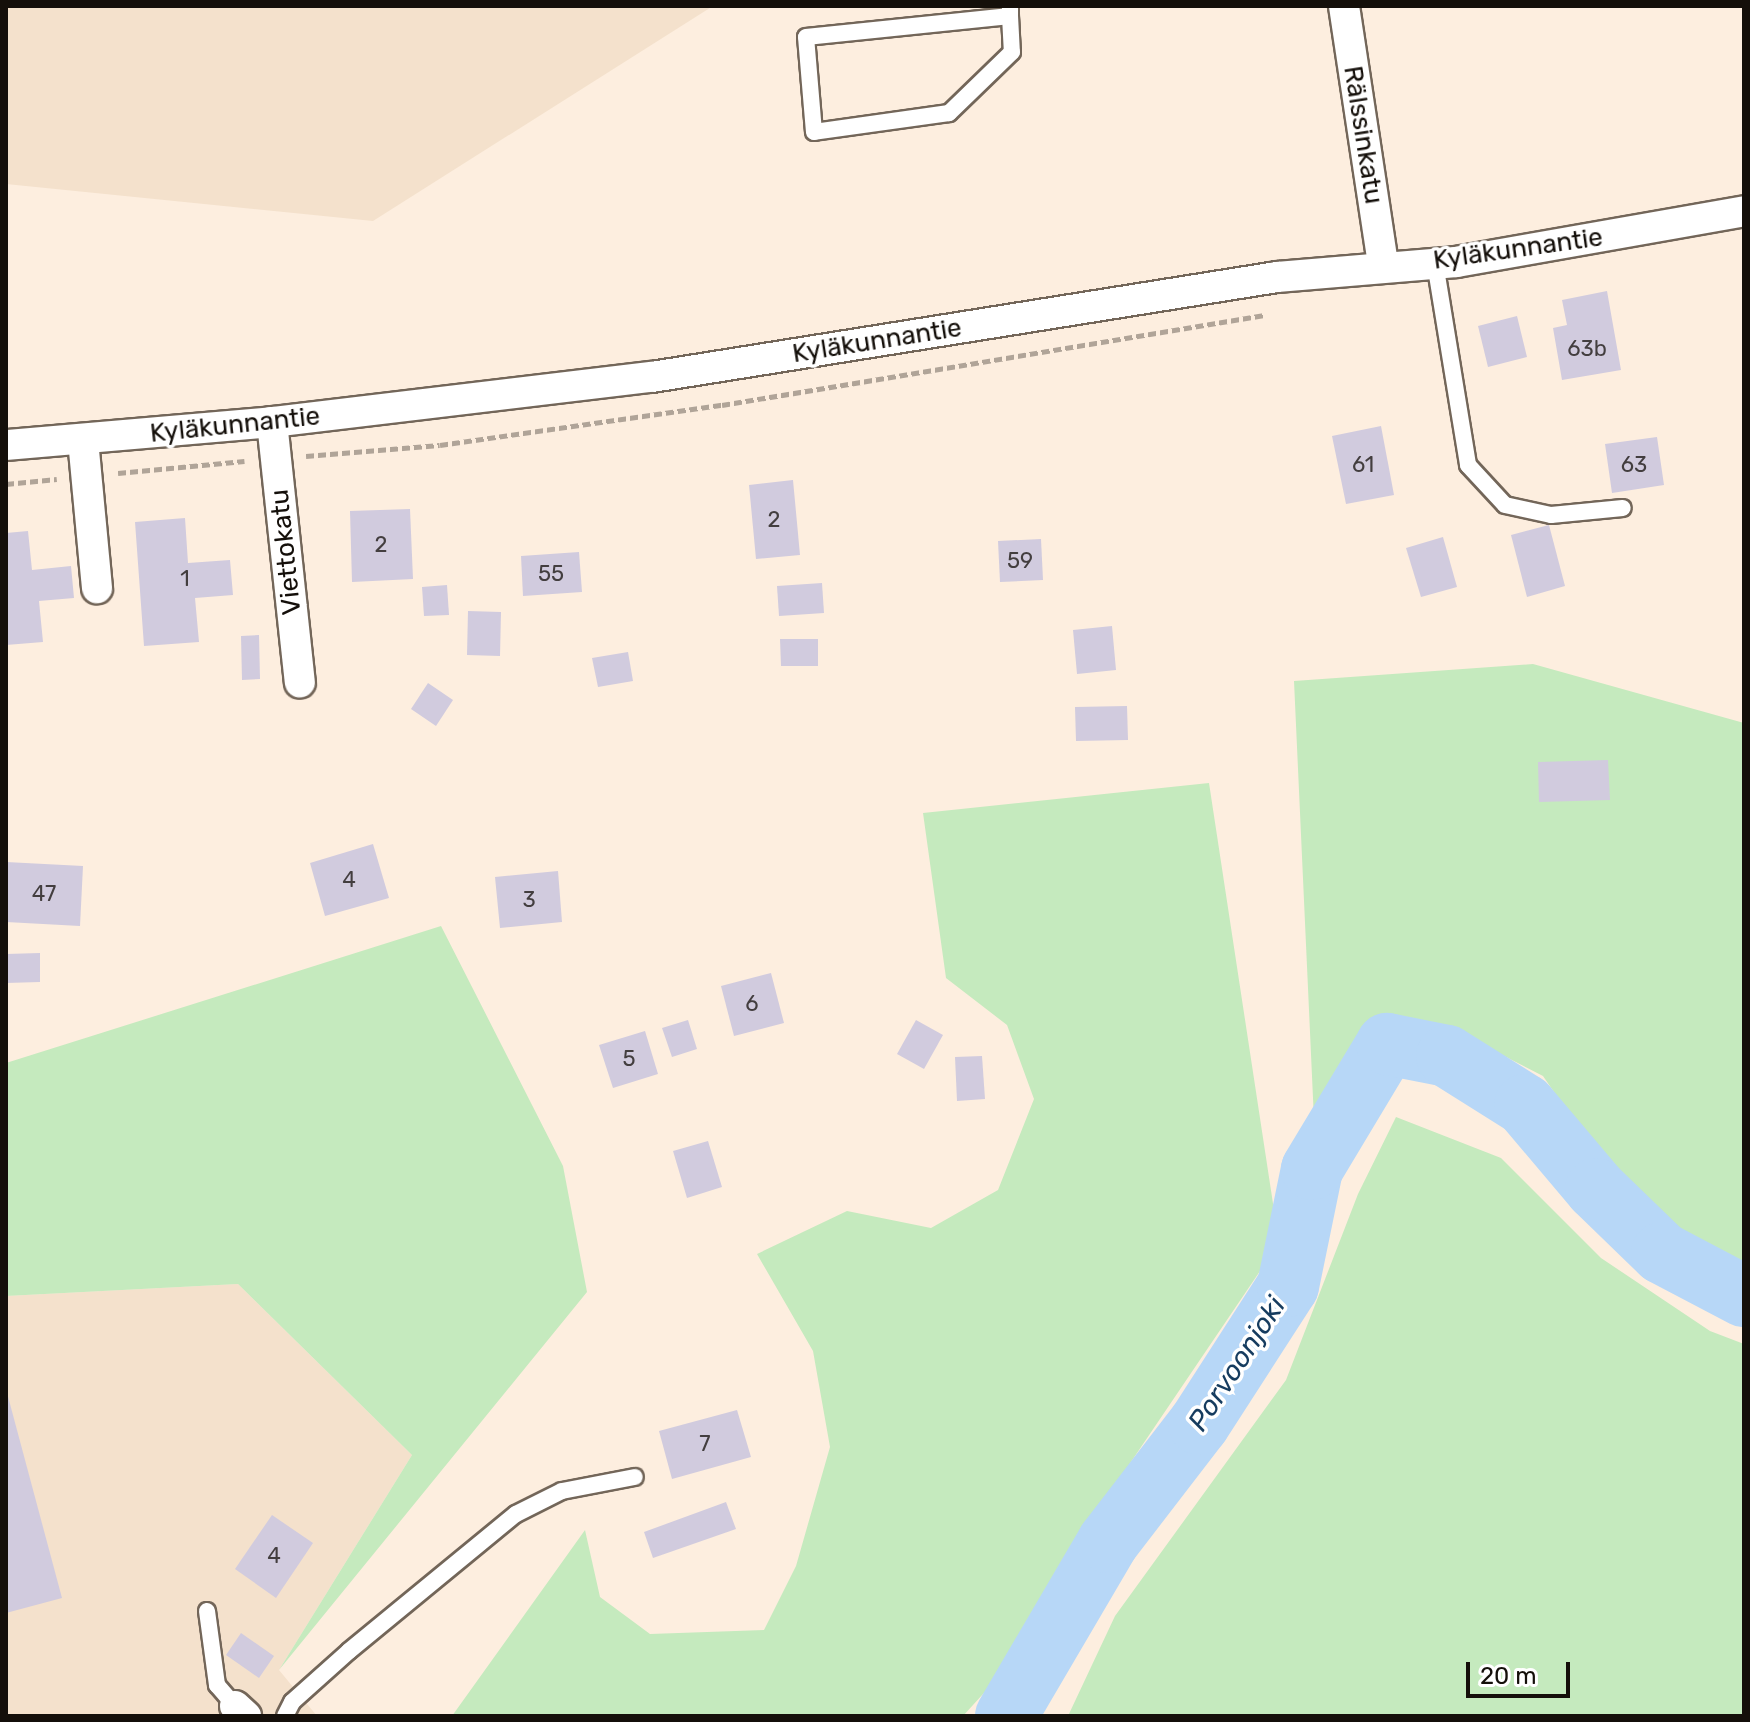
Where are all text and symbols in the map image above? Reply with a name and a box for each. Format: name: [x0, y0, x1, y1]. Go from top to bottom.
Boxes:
street label: Rälssinkatu: [1337, 64, 1389, 206]
street label: Kyläkunnantie: [1431, 222, 1605, 276]
street label: Kyläkunnantie: [790, 312, 964, 370]
house number: 63b: [1567, 336, 1607, 362]
street label: Kyläkunnantie: [148, 401, 322, 449]
house number: 61: [1352, 452, 1374, 478]
house number: 63: [1621, 452, 1647, 478]
street label: Viettokatu: [264, 488, 308, 616]
house number: 2: [768, 507, 780, 533]
house number: 2: [375, 532, 387, 558]
house number: 59: [1007, 548, 1033, 574]
house number: 55: [538, 561, 564, 587]
house number: 1: [180, 566, 190, 592]
house number: 4: [342, 867, 356, 893]
house number: 47: [32, 881, 56, 907]
house number: 3: [522, 887, 536, 913]
house number: 6: [745, 991, 759, 1017]
house number: 5: [622, 1046, 636, 1072]
water label: Porvoonjoki: [1181, 1291, 1293, 1437]
house number: 7: [699, 1431, 711, 1457]
house number: 4: [267, 1543, 281, 1569]
scale bar: [1470, 1646, 1574, 1696]
text: 20 m: [1480, 1662, 1537, 1690]

